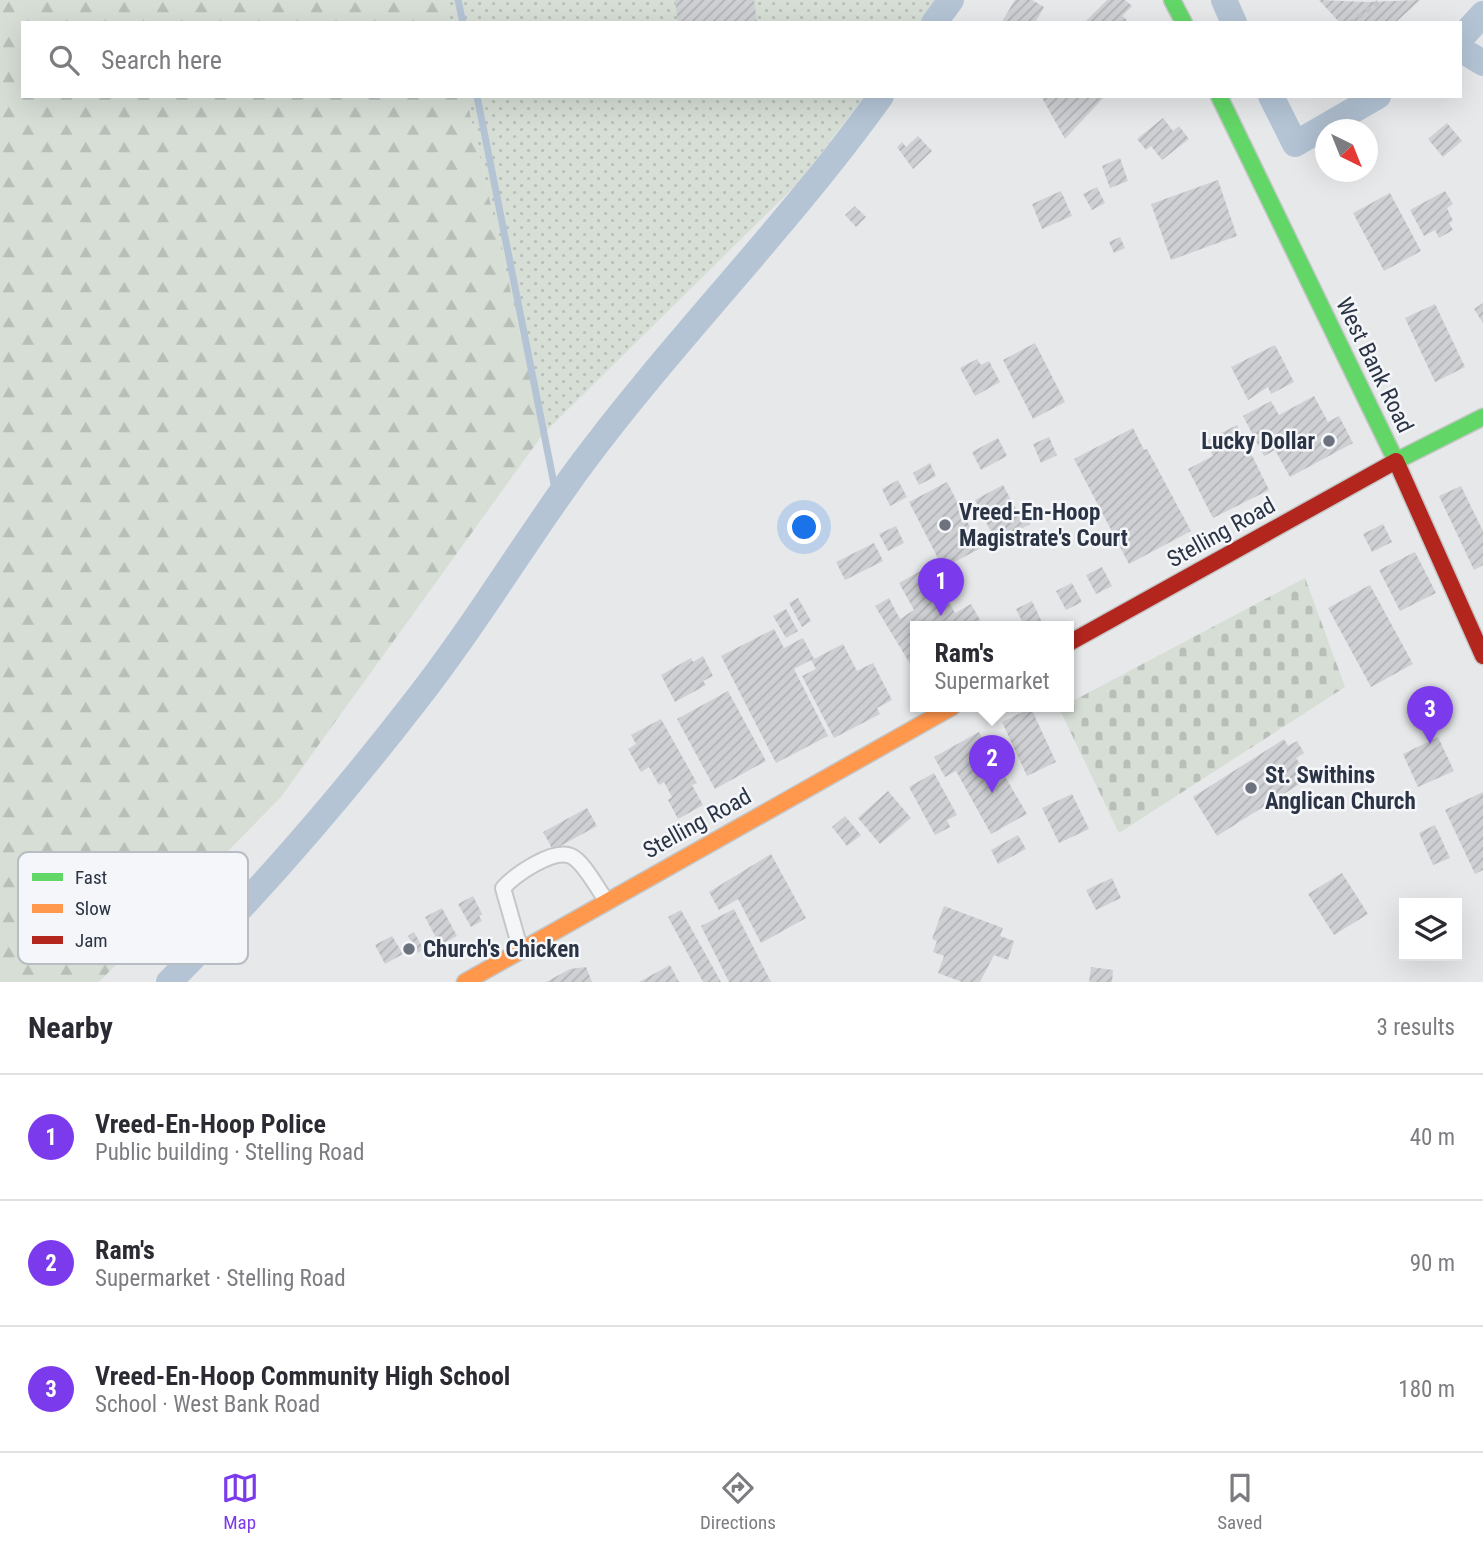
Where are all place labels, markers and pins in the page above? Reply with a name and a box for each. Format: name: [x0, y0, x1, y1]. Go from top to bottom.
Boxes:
place label: Lucky Dollar: [1201, 428, 1315, 455]
marker: Lucky Dollar: [1321, 433, 1337, 449]
place label: Vreed-En-Hoop Magistrate's Court: [959, 499, 1128, 552]
marker: Vreed-En-Hoop Magistrate's Court: [937, 517, 953, 533]
pin: 1: [918, 558, 964, 616]
pin: 3: [1407, 686, 1453, 744]
pin: 2: [969, 735, 1015, 793]
place label: St. Swithins Anglican Church: [1265, 762, 1416, 815]
marker: St. Swithins Anglican Church: [1243, 780, 1259, 796]
place label: Church's Chicken: [423, 936, 579, 963]
marker: Church's Chicken: [401, 941, 417, 957]

